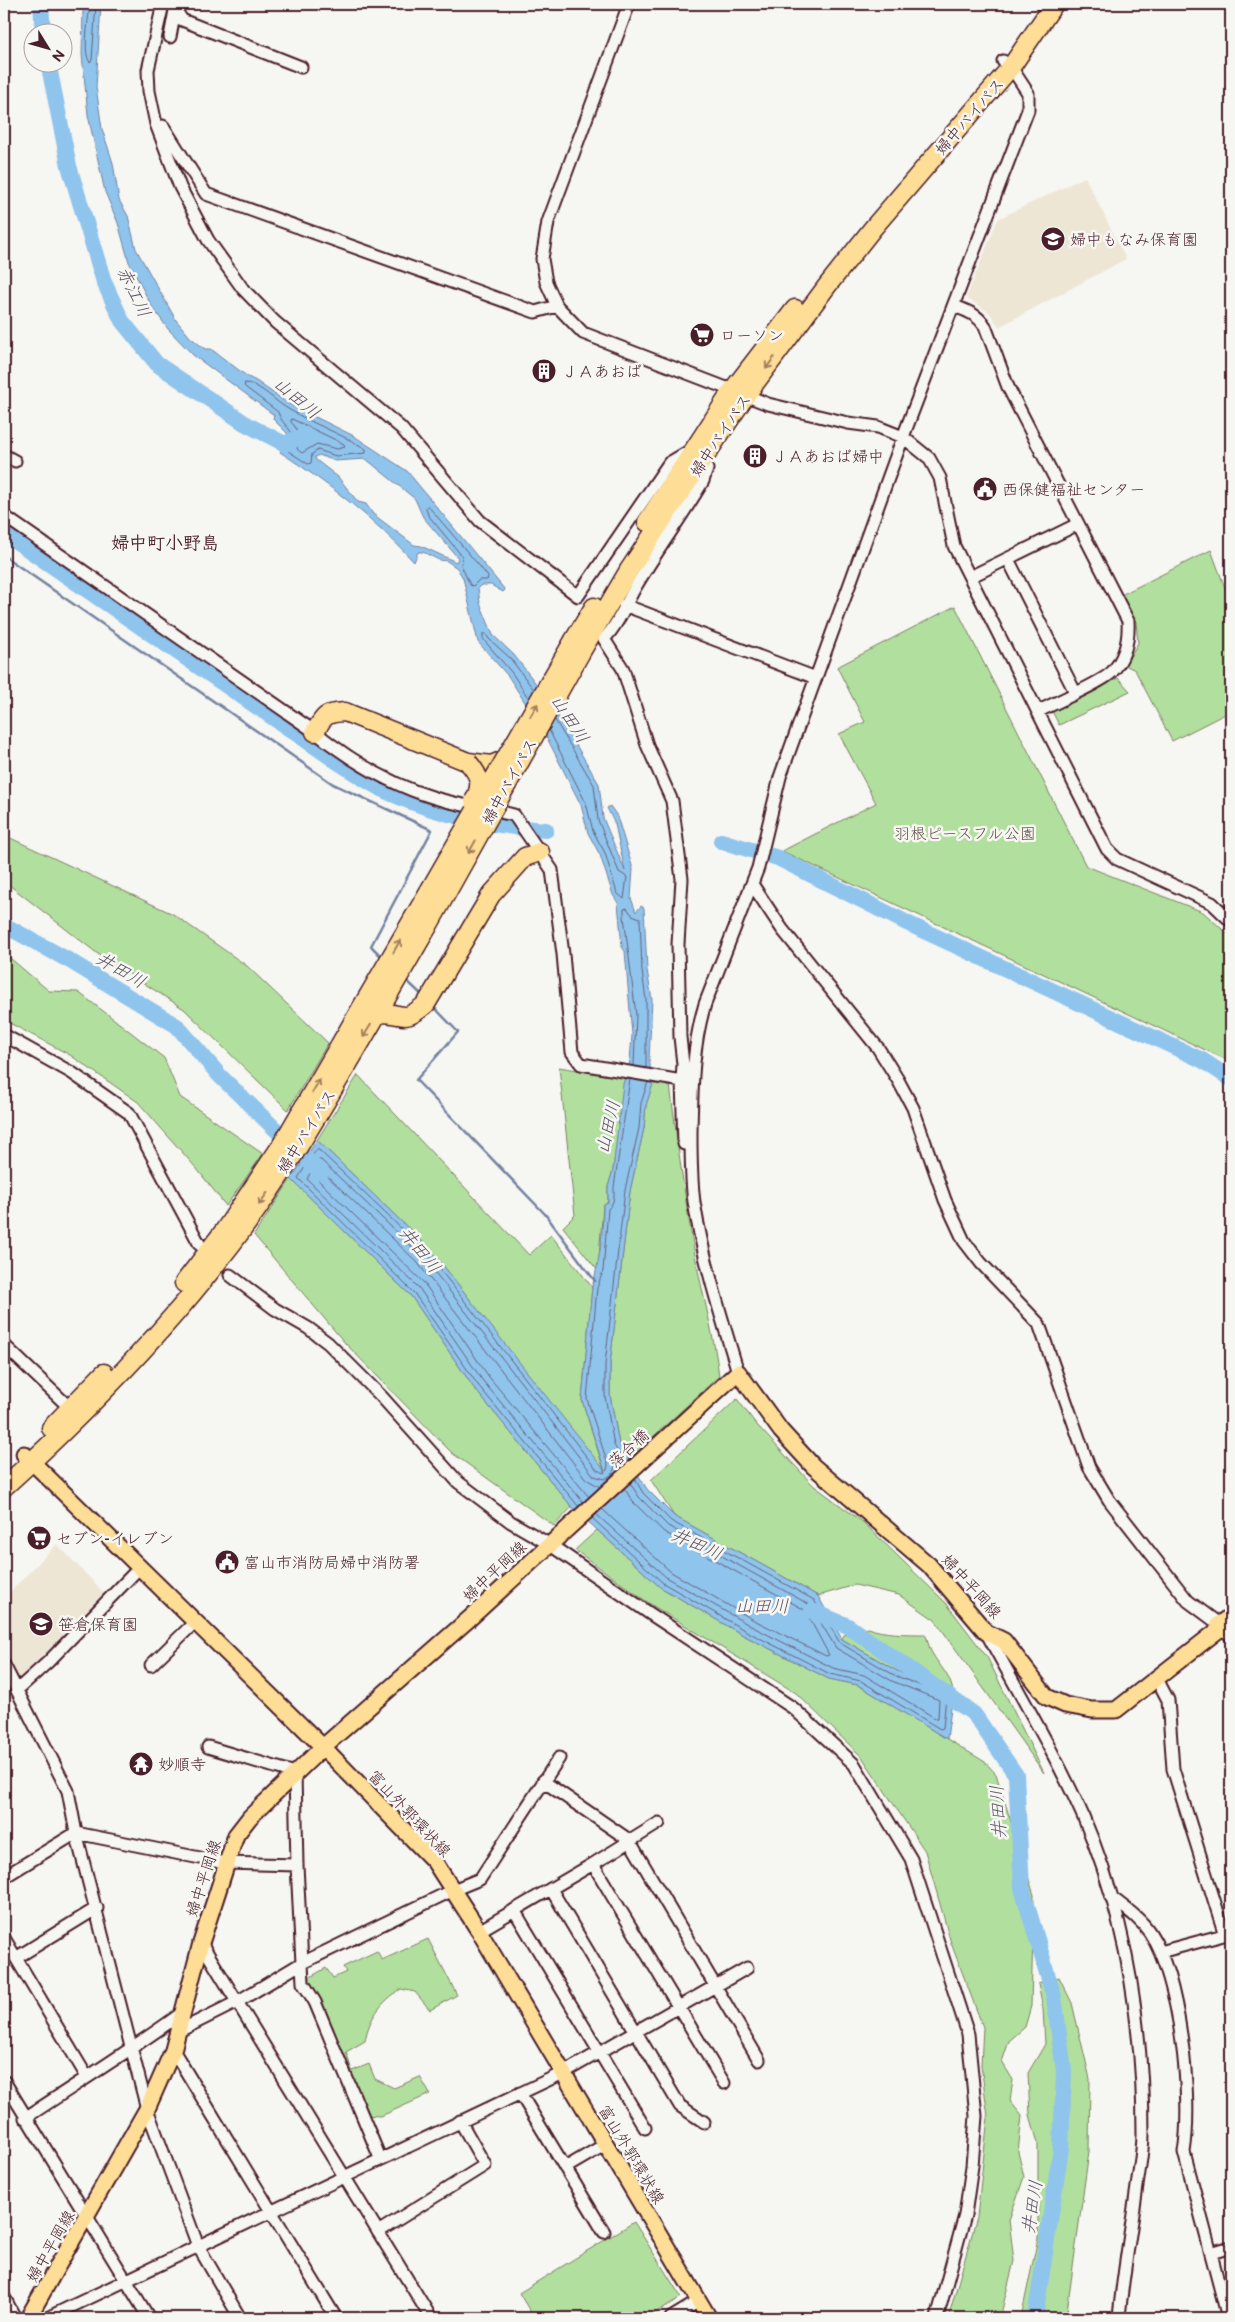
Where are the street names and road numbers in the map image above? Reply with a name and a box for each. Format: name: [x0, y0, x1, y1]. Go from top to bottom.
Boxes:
street label: 婦中バイパス: [932, 75, 1009, 159]
street label: 婦中バイパス: [687, 391, 756, 481]
street label: 婦中バイパス: [479, 735, 542, 828]
street label: 婦中バイパス: [274, 1086, 341, 1177]
street label: 落合橋: [605, 1426, 653, 1472]
street label: 婦中平岡線: [459, 1538, 531, 1606]
street label: 婦中平岡線: [937, 1551, 1005, 1623]
street label: 富山外郭環状線: [364, 1767, 454, 1861]
street label: 婦中平岡線: [183, 1837, 226, 1919]
street label: 富山外郭環状線: [594, 2102, 668, 2208]
street label: 婦中平岡線: [23, 2207, 80, 2286]

